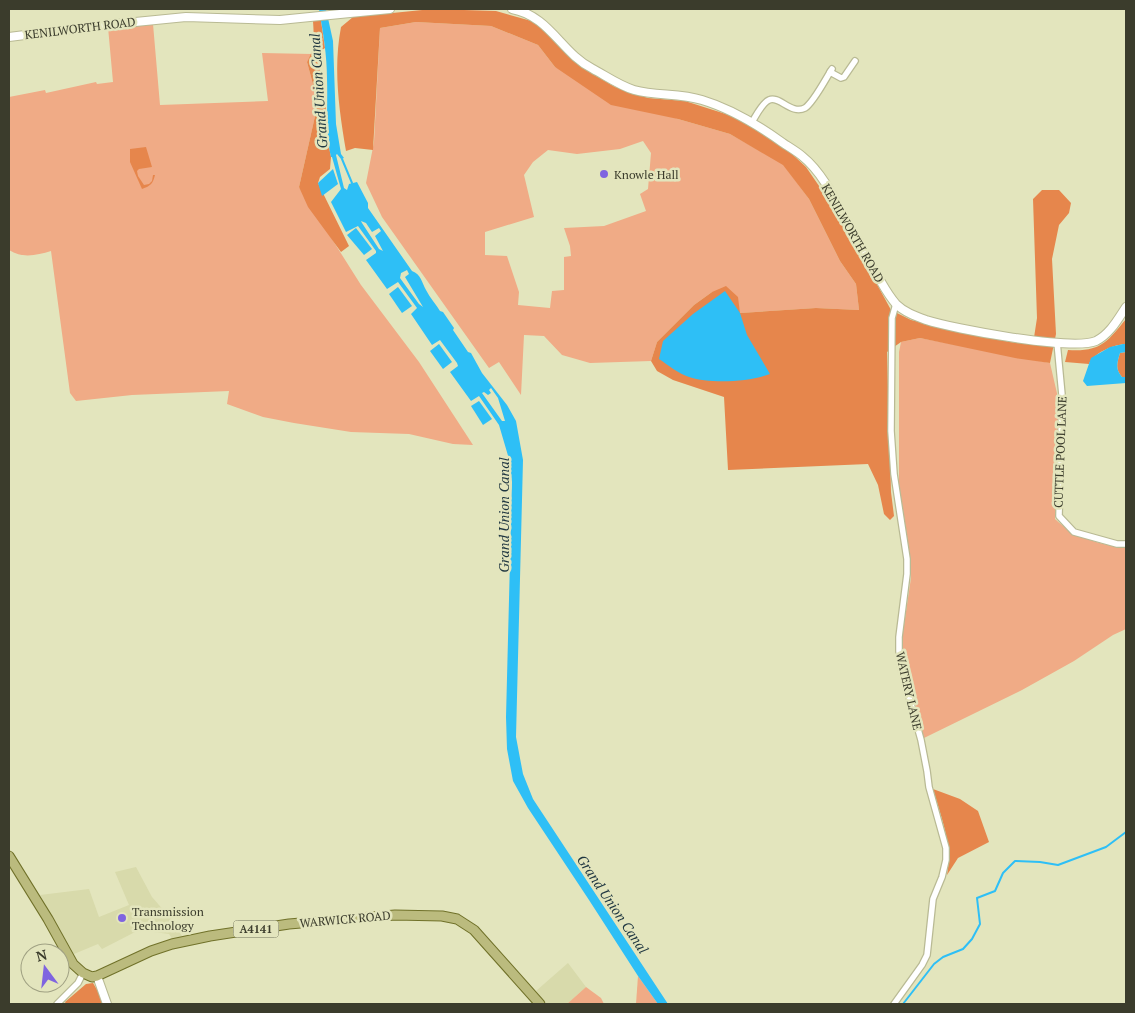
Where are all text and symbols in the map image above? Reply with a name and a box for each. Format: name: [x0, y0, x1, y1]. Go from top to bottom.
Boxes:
street label: KENILWORTH ROAD: [24, 14, 136, 42]
water label: Grand Union Canal: [304, 33, 332, 149]
place label: Knowle Hall: [614, 167, 679, 182]
marker: Knowle Hall: [598, 168, 610, 180]
street label: KENILWORTH ROAD: [819, 181, 887, 285]
street label: CUTTLE POOL LANE: [1051, 396, 1069, 508]
water label: Grand Union Canal: [494, 457, 513, 573]
street label: WATERY LANE: [893, 650, 925, 732]
water label: Grand Union Canal: [573, 851, 653, 957]
place label: Transmission Technology: [132, 904, 204, 933]
street label: WARWICK ROAD: [299, 908, 391, 930]
marker: Transmission Technology: [116, 912, 128, 924]
road number: A4141: [234, 921, 278, 938]
north arrow: [20, 943, 70, 993]
text: N: [34, 944, 49, 966]

